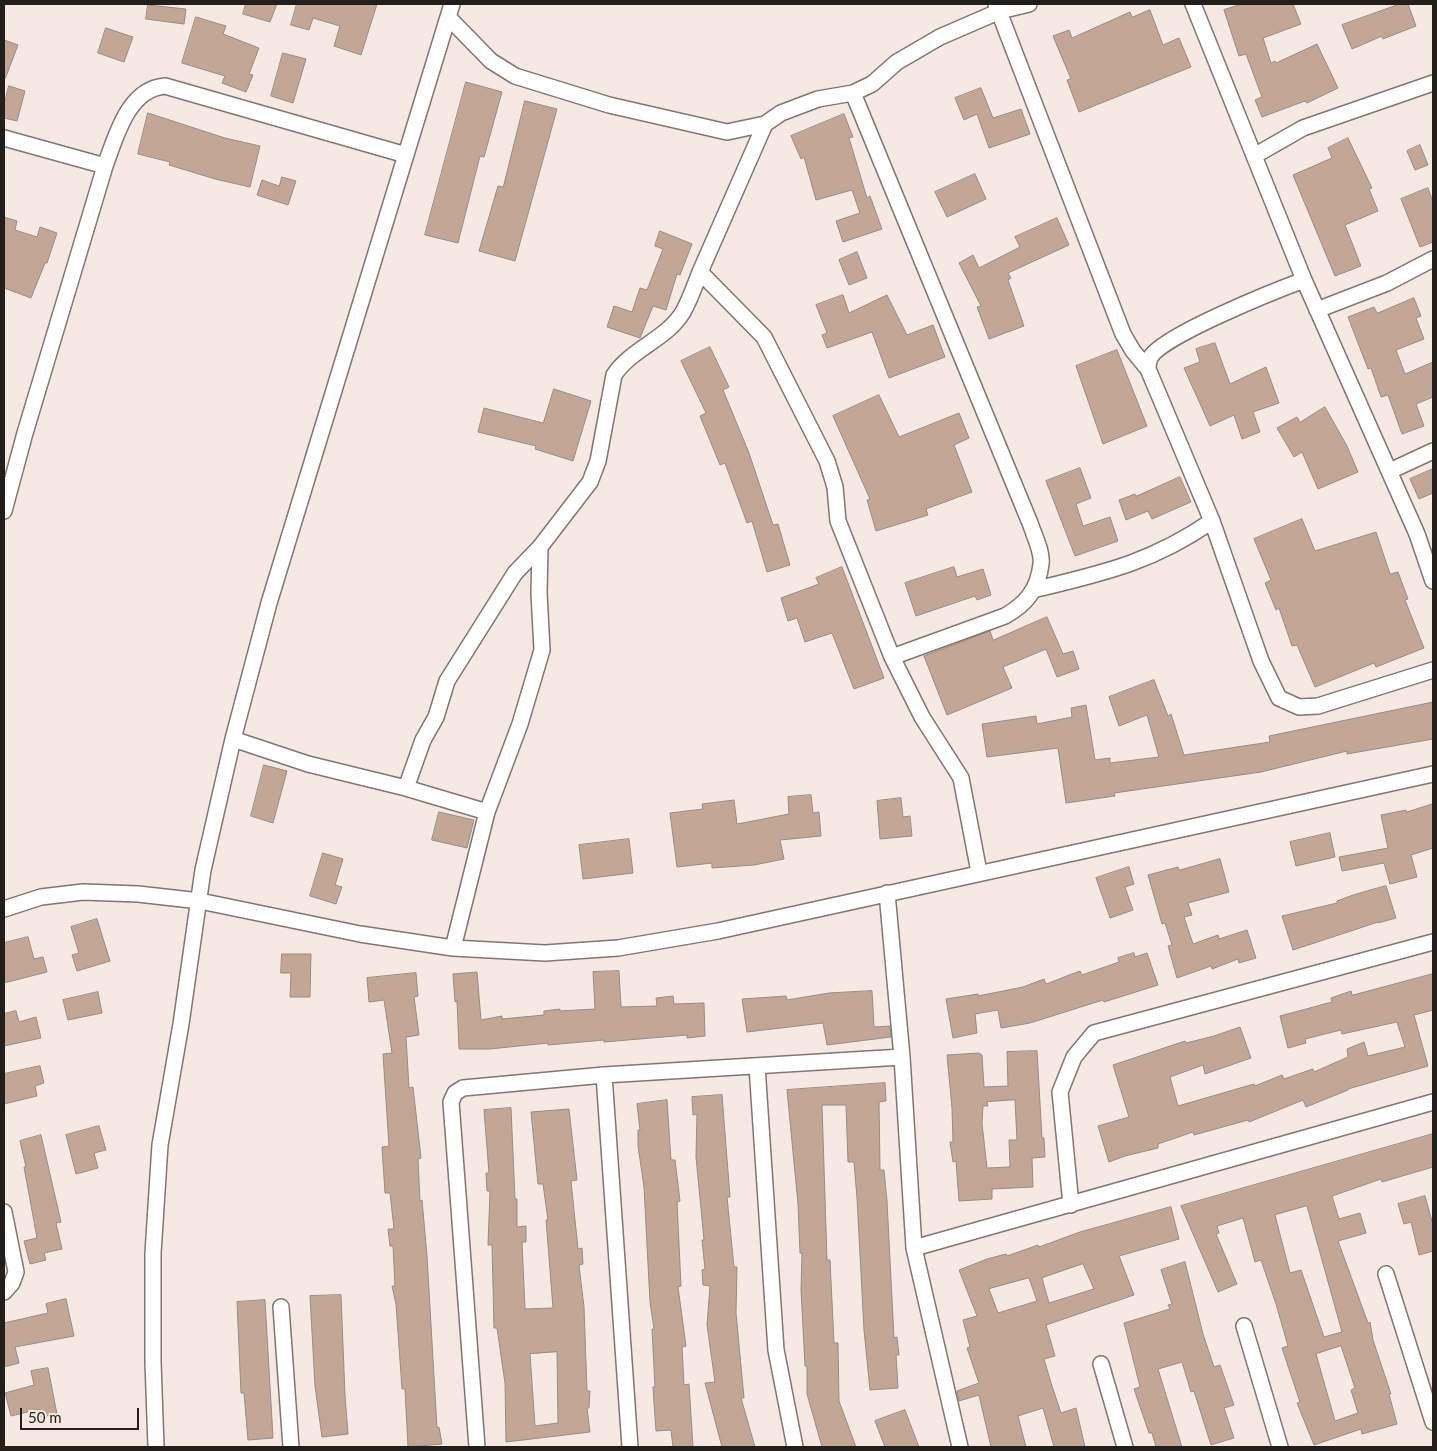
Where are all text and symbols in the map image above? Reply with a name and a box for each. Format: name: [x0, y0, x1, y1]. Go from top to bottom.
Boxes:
scale bar: [22, 1398, 141, 1430]
text: 50 m: [28, 1408, 62, 1426]

